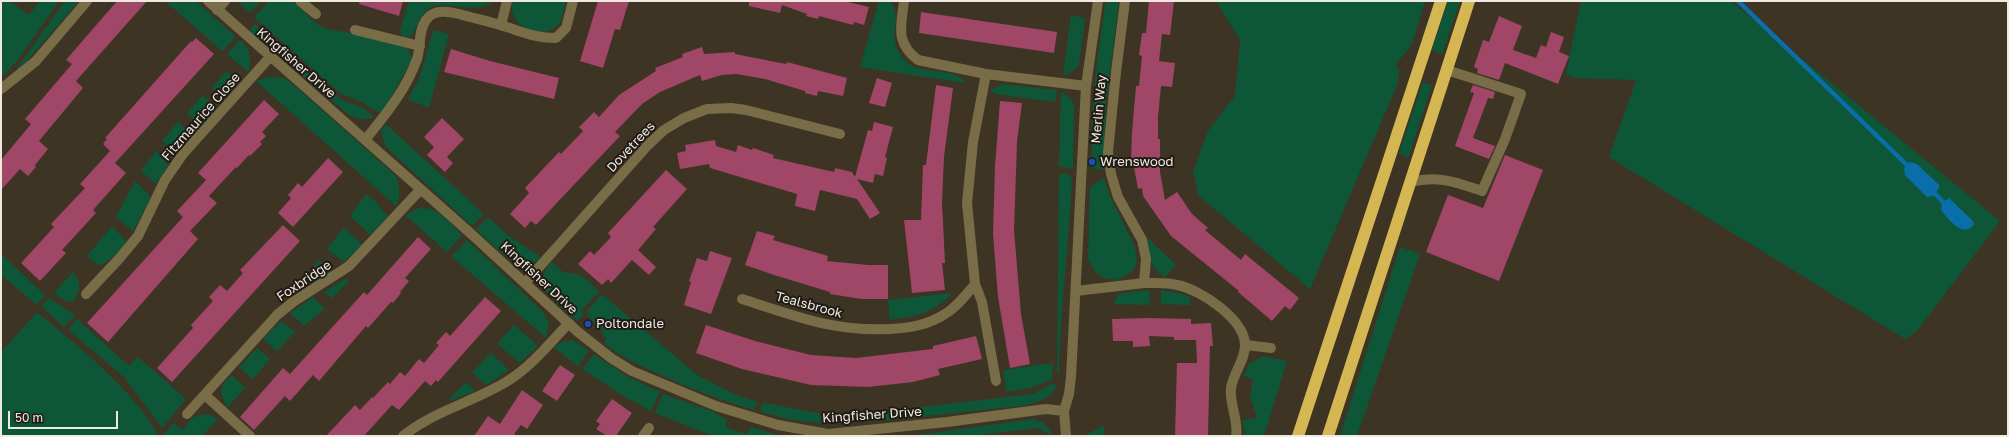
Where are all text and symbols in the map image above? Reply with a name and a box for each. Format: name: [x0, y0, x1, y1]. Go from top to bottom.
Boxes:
street label: Kingfisher Drive: [253, 24, 339, 102]
street label: Fitzmaurice Close: [159, 70, 243, 164]
street label: Merlin Way: [1088, 74, 1110, 144]
street label: Dovetrees: [604, 119, 658, 175]
place label: Wrenswood: [1100, 154, 1174, 170]
marker: Wrenswood: [1087, 157, 1097, 167]
street label: Kingfisher Drive: [497, 238, 581, 318]
street label: Foxbridge: [274, 257, 334, 305]
street label: Tealsbrook: [774, 289, 844, 321]
place label: Poltondale: [596, 316, 664, 332]
marker: Poltondale: [583, 319, 593, 329]
scale bar: [10, 403, 120, 429]
street label: Kingfisher Drive: [822, 404, 922, 426]
text: 50 m: [15, 410, 43, 425]

